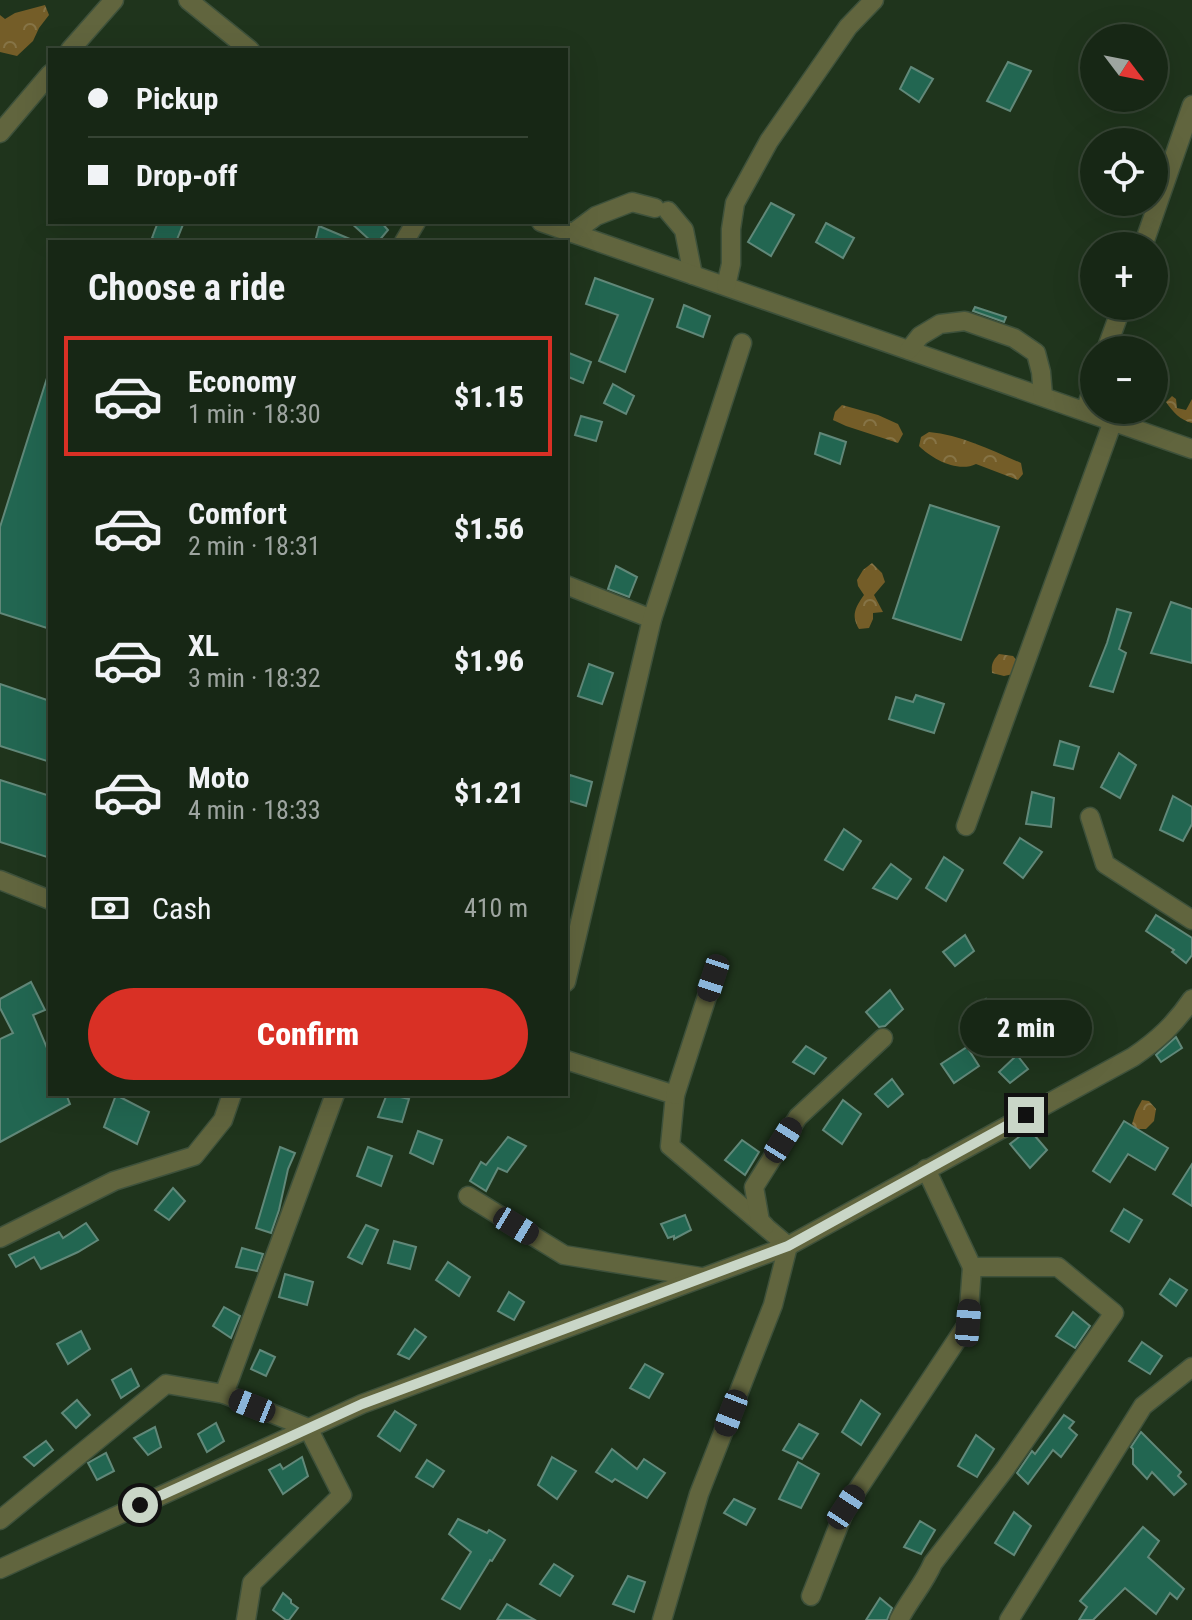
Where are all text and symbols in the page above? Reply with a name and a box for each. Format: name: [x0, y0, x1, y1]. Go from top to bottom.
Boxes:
north arrow: [1080, 24, 1168, 112]
map controls: [1080, 24, 1168, 424]
text: Pickup: [136, 81, 218, 116]
button: locate: [1080, 128, 1168, 216]
text: Drop-off: [136, 158, 238, 193]
button: +: [1080, 232, 1168, 320]
text: Choose a ride: [88, 267, 285, 309]
button: −: [1080, 336, 1168, 424]
icon: car: [92, 360, 164, 432]
text: Economy: [188, 364, 296, 399]
text: $1.15: [454, 379, 524, 414]
text: 1 min · 18:30: [188, 399, 321, 429]
icon: car: [92, 492, 164, 564]
text: Comfort: [188, 496, 287, 531]
text: $1.56: [454, 511, 524, 546]
text: 2 min · 18:31: [188, 531, 321, 561]
icon: car: [92, 624, 164, 696]
text: XL: [188, 628, 219, 663]
text: $1.96: [454, 643, 524, 678]
text: 3 min · 18:32: [188, 663, 321, 693]
icon: car: [92, 756, 164, 828]
text: Moto: [188, 760, 249, 795]
text: $1.21: [454, 775, 524, 810]
text: 4 min · 18:33: [188, 795, 321, 825]
icon: cash: [88, 886, 132, 930]
text: Cash: [152, 891, 212, 926]
text: 410 m: [464, 893, 528, 923]
car: [694, 951, 732, 1005]
button: Confirm: [88, 988, 528, 1080]
callout: 2 min: [960, 999, 1092, 1055]
text: 2 min: [997, 1013, 1055, 1043]
route end: [1008, 1097, 1044, 1133]
car: [760, 1113, 806, 1167]
car: [489, 1203, 543, 1249]
car: [954, 1298, 982, 1348]
car: [225, 1386, 279, 1426]
car: [711, 1386, 751, 1440]
car: [823, 1480, 869, 1534]
route start: [122, 1487, 158, 1523]

